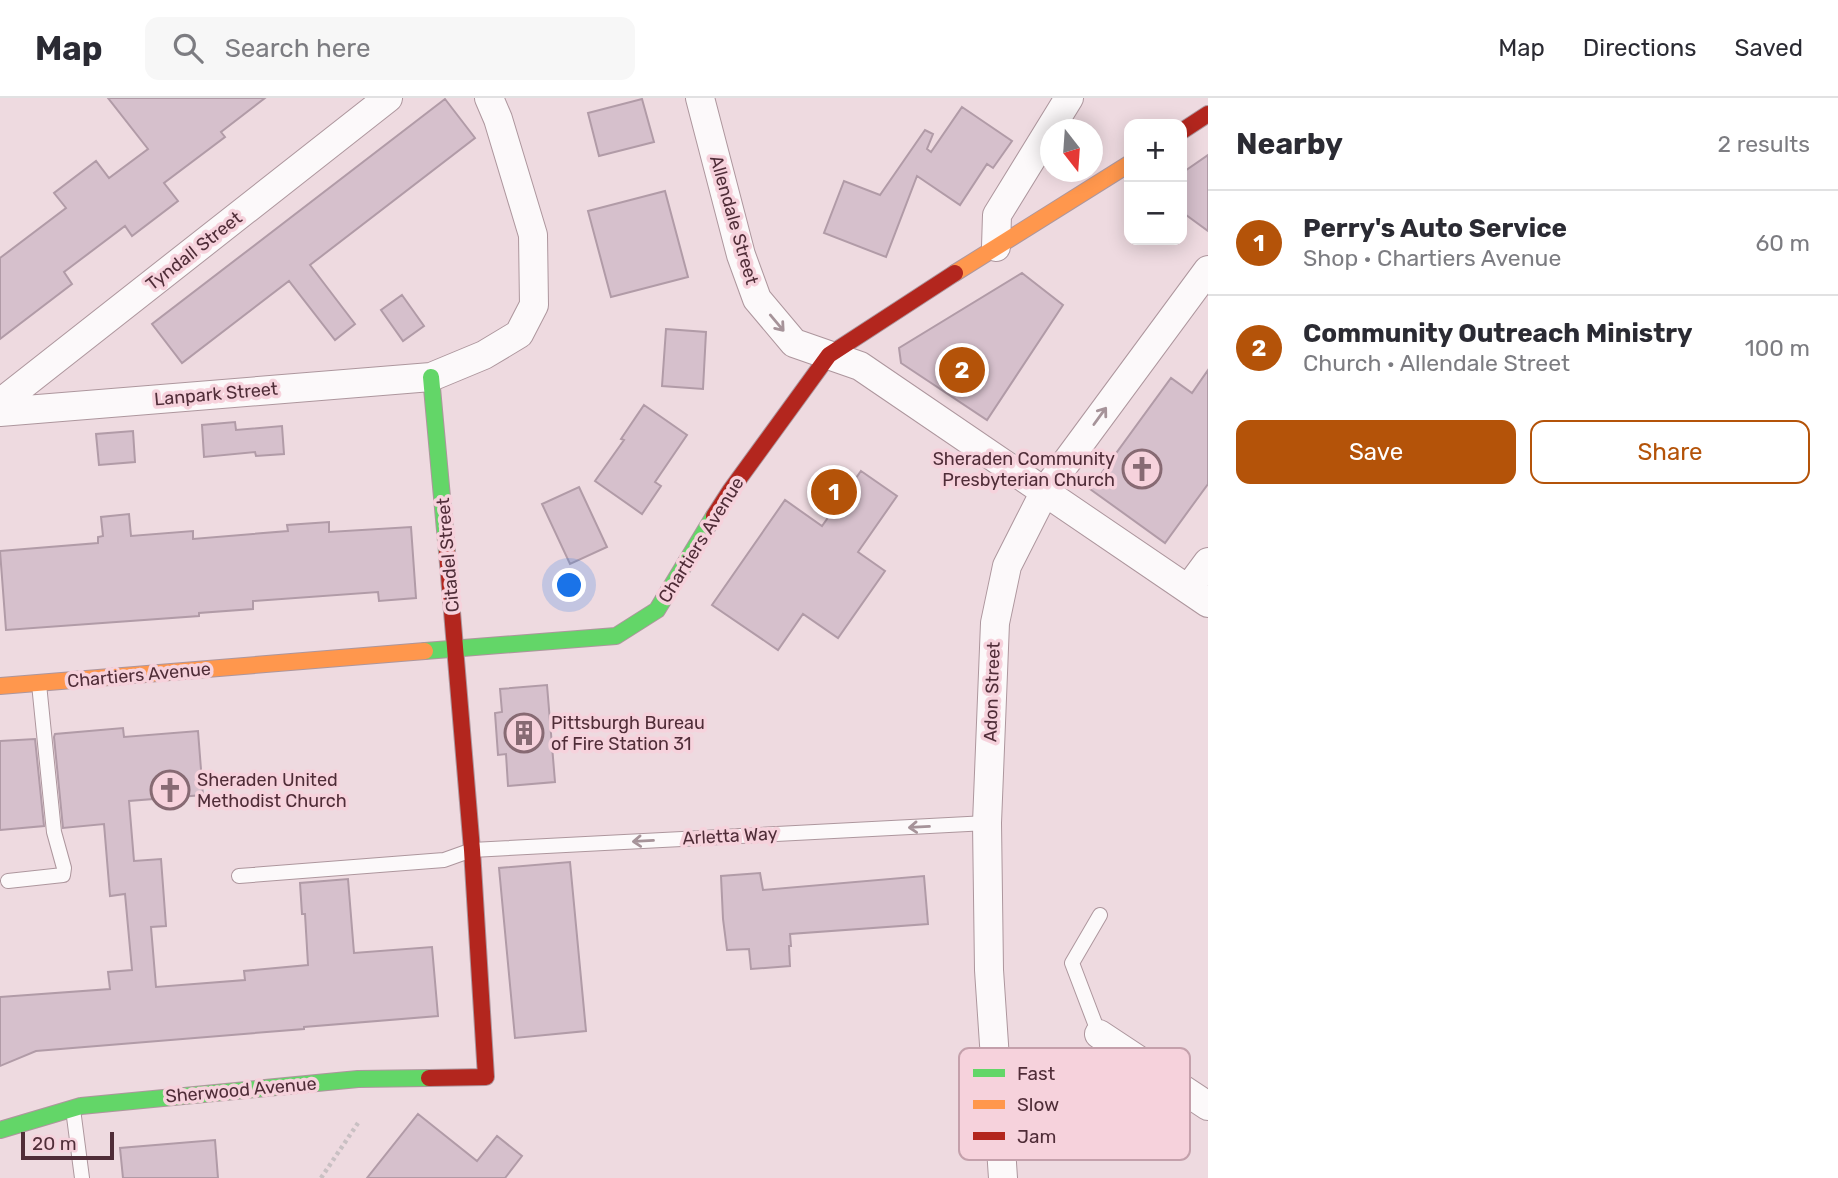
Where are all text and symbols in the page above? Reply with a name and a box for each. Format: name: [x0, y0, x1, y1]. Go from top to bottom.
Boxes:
search box: [145, 17, 635, 80]
text: Map: [35, 29, 103, 68]
icon: search: [169, 29, 207, 67]
text: Search here: [225, 33, 370, 64]
text: Map: [1498, 34, 1545, 62]
text: Directions: [1583, 34, 1696, 62]
text: Saved: [1734, 34, 1803, 62]
north arrow: [1040, 119, 1103, 182]
map controls: [1124, 119, 1187, 245]
button: +: [1124, 119, 1187, 182]
text: Nearby: [1236, 126, 1343, 162]
text: 2 results: [1718, 130, 1810, 158]
street label: Allendale Street: [705, 153, 763, 287]
button: −: [1124, 182, 1187, 245]
street label: Tyndall Street: [142, 207, 246, 295]
text: Perry's Auto Service: [1303, 213, 1567, 244]
text: 1: [1253, 229, 1265, 257]
text: 60 m: [1755, 229, 1810, 257]
text: Shop · Chartiers Avenue: [1303, 244, 1561, 272]
one-way arrow: [769, 313, 785, 331]
text: Community Outreach Ministry: [1303, 318, 1693, 349]
text: 2: [1252, 334, 1266, 362]
text: 100 m: [1745, 334, 1810, 362]
pin: 2: [939, 344, 985, 396]
text: Church · Allendale Street: [1303, 349, 1570, 377]
street label: Lanpark Street: [153, 378, 279, 410]
one-way arrow: [1093, 407, 1107, 426]
button: Save: [1236, 420, 1516, 484]
button: Share: [1530, 420, 1810, 484]
place label: Sheraden Community Presbyterian Church: [933, 448, 1115, 491]
church icon: Sheraden Community Presbyterian Church: [1121, 448, 1163, 490]
pin: 1: [811, 466, 857, 518]
street label: Chartiers Avenue: [653, 473, 749, 607]
street label: Citadel Street: [432, 497, 464, 613]
your location: [552, 568, 586, 602]
street label: Adon Street: [979, 641, 1005, 743]
street label: Chartiers Avenue: [66, 658, 212, 692]
building icon: Pittsburgh Bureau of Fire Station 31: [503, 712, 545, 754]
place label: Pittsburgh Bureau of Fire Station 31: [551, 712, 705, 755]
church icon: Sheraden United Methodist Church: [149, 769, 191, 811]
place label: Sheraden United Methodist Church: [197, 769, 347, 812]
one-way arrow: [908, 820, 931, 833]
street label: Arletta Way: [682, 823, 778, 849]
one-way arrow: [632, 835, 655, 848]
legend: [959, 1048, 1190, 1160]
text: Fast: [1017, 1062, 1056, 1085]
street label: Sherwood Avenue: [165, 1072, 317, 1108]
text: Slow: [1017, 1093, 1059, 1116]
text: Jam: [1017, 1125, 1056, 1148]
scale bar: [21, 1129, 114, 1161]
text: 20 m: [32, 1132, 77, 1155]

